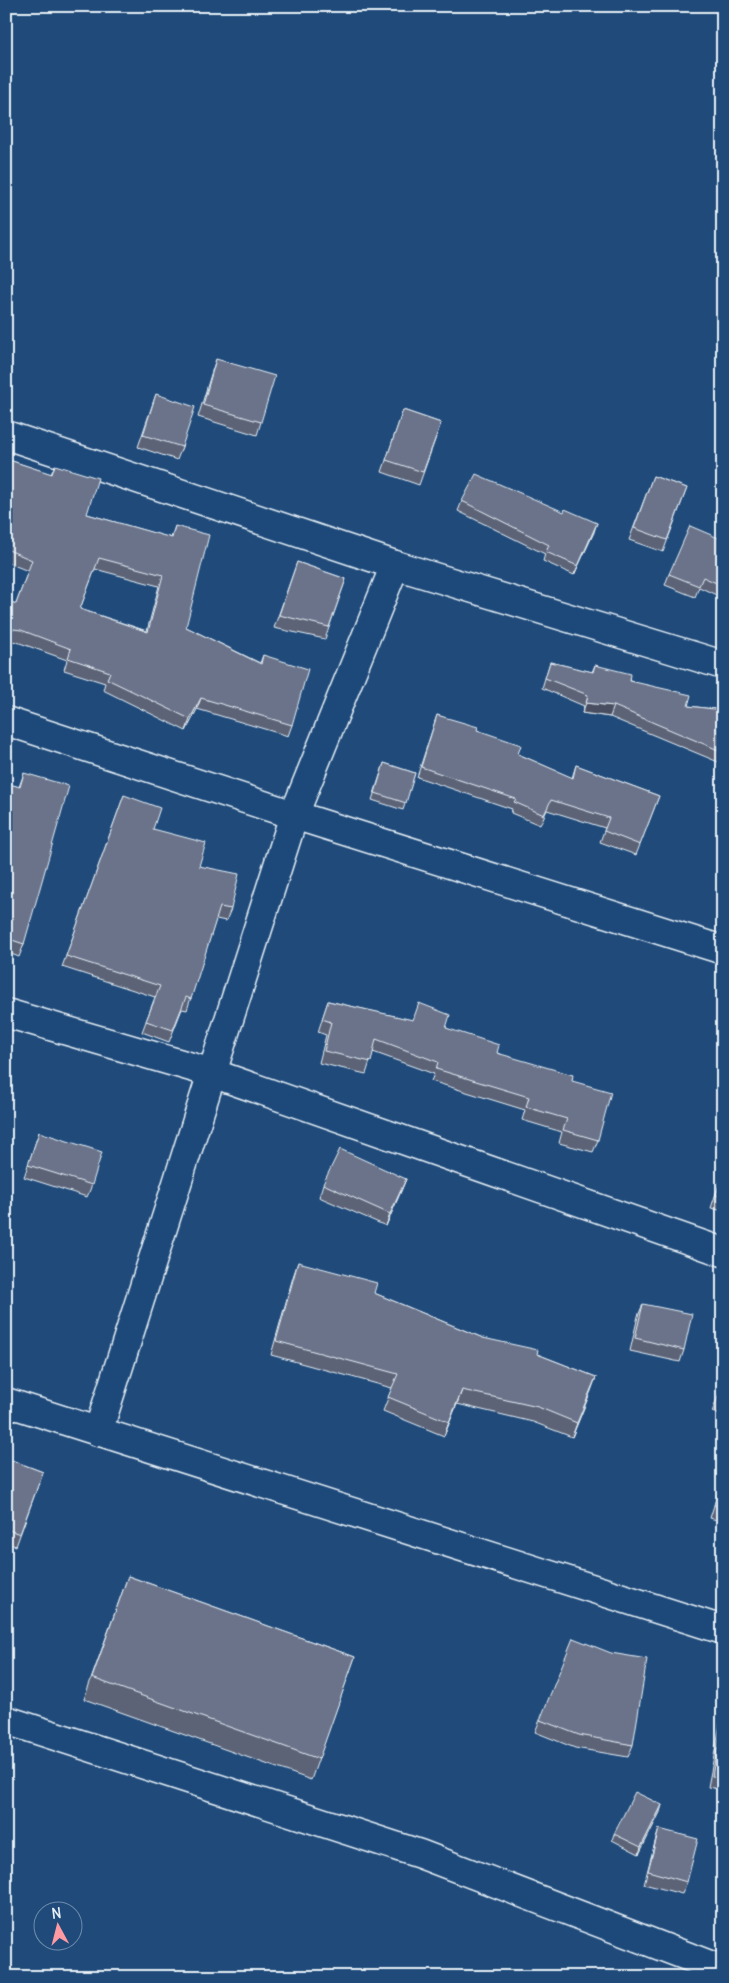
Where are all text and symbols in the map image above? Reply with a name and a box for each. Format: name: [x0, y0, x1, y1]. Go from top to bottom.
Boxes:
north arrow: [32, 1900, 82, 1950]
text: N: [51, 1904, 62, 1923]

